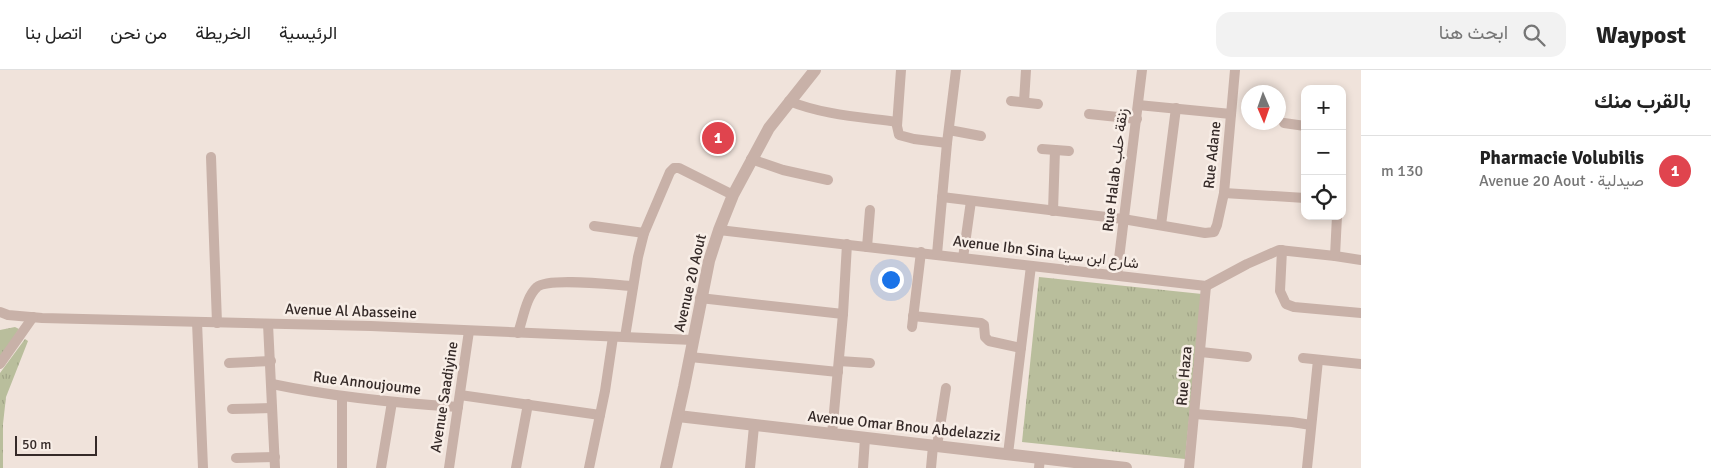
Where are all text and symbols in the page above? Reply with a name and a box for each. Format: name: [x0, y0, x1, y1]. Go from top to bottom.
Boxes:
search box: [1216, 12, 1566, 57]
text: Waypost: [1596, 20, 1686, 50]
text: ابحث هنا: [1439, 21, 1508, 45]
icon: search: [1520, 21, 1548, 49]
text: اتصل بنا: [25, 22, 82, 44]
text: من نحن: [110, 22, 167, 44]
text: الخريطة: [195, 22, 251, 44]
text: الرئيسية: [279, 22, 337, 44]
north arrow: [1241, 85, 1286, 130]
map controls: [1301, 85, 1346, 220]
button: +: [1301, 85, 1346, 130]
text: بالقرب منك: [1594, 88, 1691, 114]
street label: Rue Halab زنقة حلب: [1098, 107, 1132, 233]
pin: 1: [702, 119, 734, 157]
street label: Rue Adane: [1199, 120, 1225, 190]
button: −: [1301, 130, 1346, 175]
text: Pharmacie Volubilis: [1479, 146, 1644, 170]
text: 130 m: [1381, 161, 1423, 181]
text: 1: [1671, 161, 1679, 181]
text: صيدلية · Avenue 20 Aout: [1479, 171, 1644, 191]
button: locate: [1301, 175, 1346, 220]
street label: Avenue 20 Aout: [670, 232, 710, 334]
street label: Avenue Ibn Sina شارع ابن سينا: [952, 232, 1140, 274]
your location: [878, 267, 904, 293]
street label: Avenue Al Abasseine: [285, 300, 417, 322]
street label: Avenue Saadiyine: [426, 340, 462, 454]
street label: Rue Haza: [1172, 345, 1196, 407]
street label: Rue Annoujoume: [312, 367, 422, 399]
street label: Avenue Omar Bnou Abdelazziz: [807, 407, 1002, 445]
scale bar: [15, 433, 98, 456]
text: 50 m: [22, 436, 51, 453]

